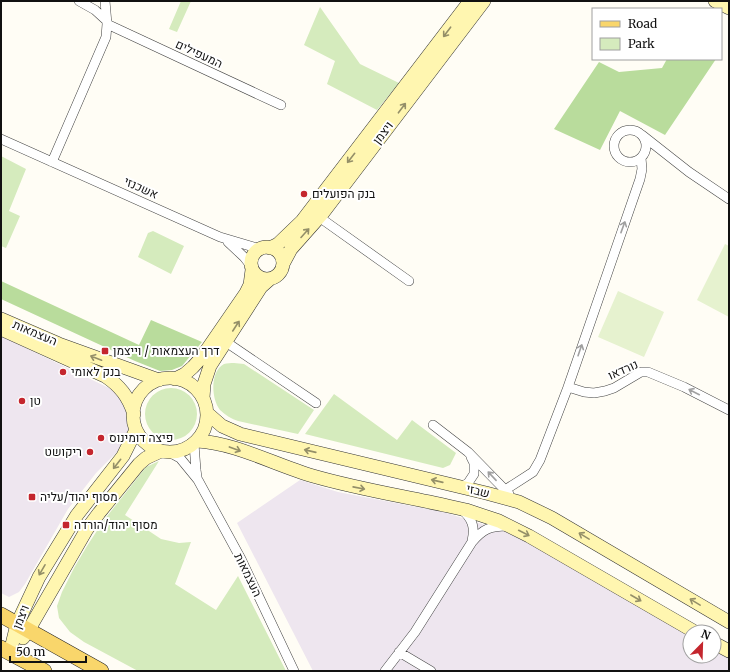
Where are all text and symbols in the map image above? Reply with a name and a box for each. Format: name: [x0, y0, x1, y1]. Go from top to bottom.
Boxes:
legend: [592, 8, 722, 60]
text: Road: [628, 16, 657, 31]
one-way arrow: [443, 27, 451, 38]
street label: המעפילים: [173, 36, 225, 71]
text: Park: [628, 36, 655, 51]
one-way arrow: [398, 103, 406, 114]
street label: ויצמן: [369, 118, 396, 147]
one-way arrow: [347, 152, 355, 163]
street label: אשכנזי: [122, 173, 161, 202]
place label: בנק הפועלים: [312, 186, 376, 201]
marker: בנק הפועלים: [299, 189, 309, 199]
one-way arrow: [619, 221, 627, 233]
one-way arrow: [301, 228, 310, 238]
street label: העצמאות: [11, 316, 60, 349]
one-way arrow: [232, 321, 240, 332]
place label: דרך העצמאות / וייצמן: [113, 343, 220, 358]
one-way arrow: [577, 344, 584, 357]
marker: דרך העצמאות / וייצמן: [100, 346, 110, 356]
one-way arrow: [91, 354, 103, 362]
street label: נורדאו: [605, 356, 640, 383]
place label: בנק לאומי: [71, 364, 121, 379]
marker: בנק לאומי: [58, 367, 68, 377]
one-way arrow: [689, 388, 701, 396]
place label: טן: [30, 393, 41, 408]
marker: טן: [17, 396, 27, 406]
place label: פיצה דומינוס: [109, 430, 173, 445]
marker: פיצה דומינוס: [96, 433, 106, 443]
place label: ריקושט: [45, 444, 82, 459]
one-way arrow: [228, 445, 240, 453]
marker: ריקושט: [85, 447, 95, 457]
one-way arrow: [304, 447, 317, 455]
one-way arrow: [112, 458, 121, 469]
one-way arrow: [488, 471, 497, 481]
one-way arrow: [430, 477, 443, 484]
street label: שבזי: [465, 480, 491, 501]
one-way arrow: [352, 484, 365, 492]
place label: מסוף יהוד/עליה: [40, 489, 118, 504]
marker: מסוף יהוד/עליה: [27, 492, 37, 502]
place label: מסוף יהוד/הורדה: [74, 517, 158, 532]
marker: מסוף יהוד/הורדה: [61, 520, 71, 530]
one-way arrow: [517, 530, 529, 537]
one-way arrow: [579, 532, 590, 540]
street label: העצמאות: [231, 550, 265, 599]
one-way arrow: [38, 564, 46, 576]
one-way arrow: [630, 594, 642, 602]
one-way arrow: [689, 598, 701, 606]
street label: ויצמן: [9, 603, 32, 631]
north arrow: [682, 624, 722, 664]
text: N: [699, 627, 713, 643]
scale bar: [10, 638, 86, 664]
text: 50 m: [16, 644, 45, 659]

